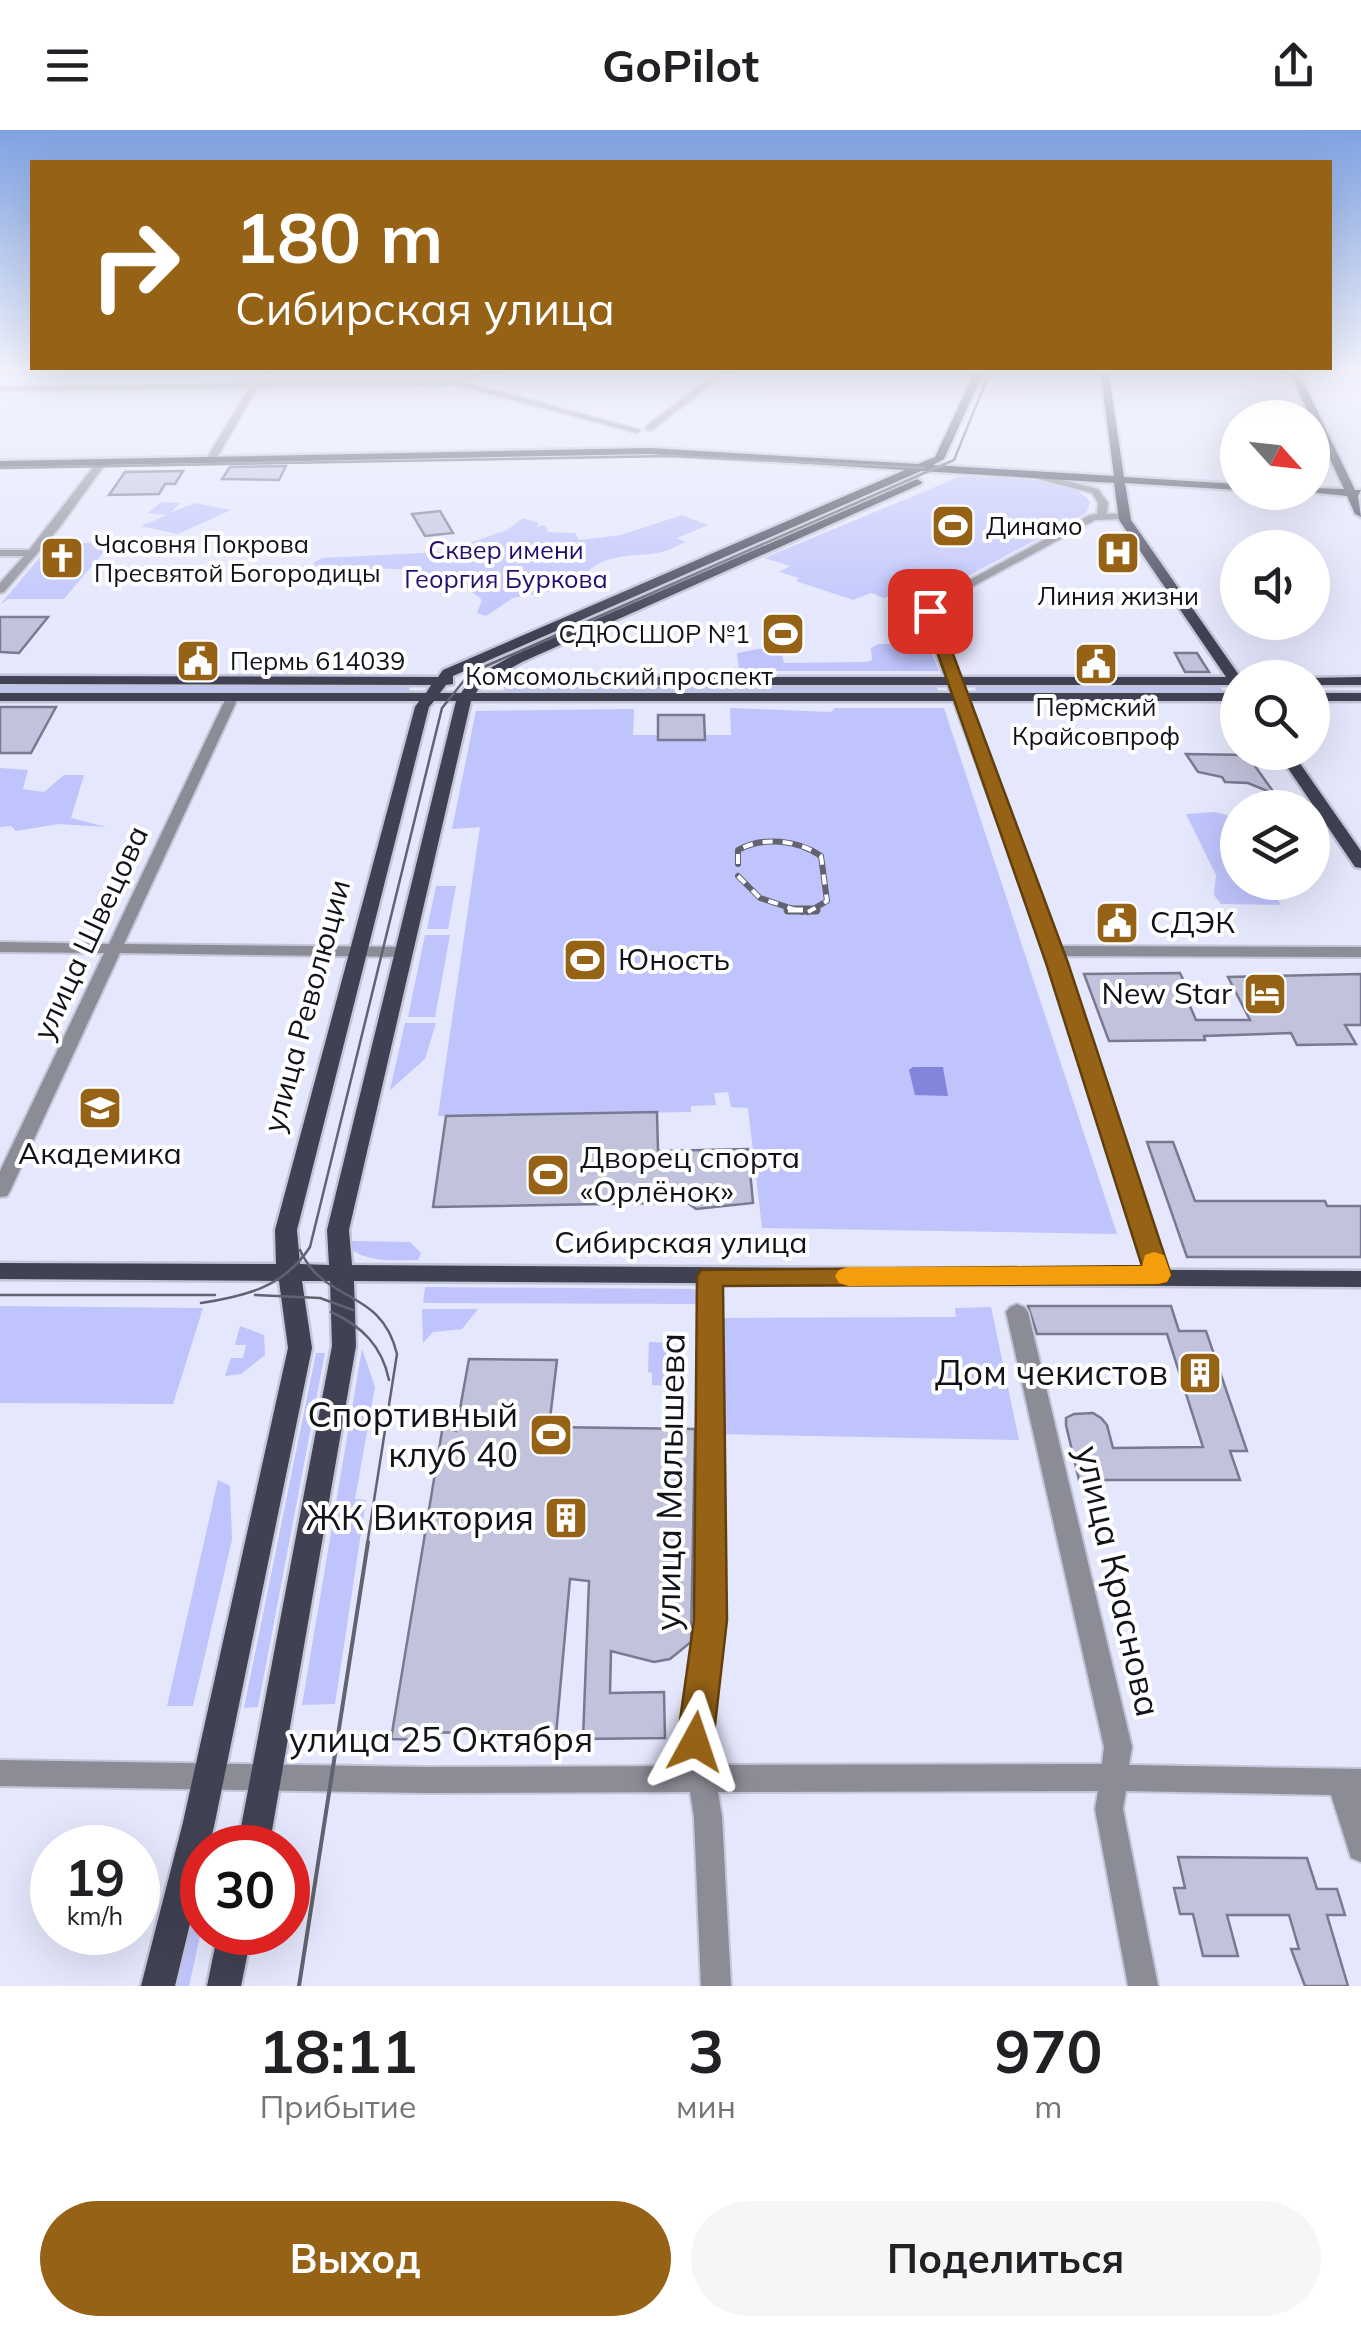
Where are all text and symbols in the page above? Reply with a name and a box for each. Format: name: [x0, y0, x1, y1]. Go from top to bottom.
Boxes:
text: GoPilot: [602, 37, 759, 93]
icon: menu: [40, 38, 95, 93]
icon: share: [1266, 38, 1321, 93]
text: 180 m: [235, 193, 443, 281]
icon: right: [70, 200, 200, 330]
text: Сибирская улица: [235, 280, 615, 336]
north arrow: [1220, 400, 1330, 510]
map controls: [1220, 400, 1330, 900]
sports icon: Динамо: [930, 503, 976, 549]
place label: Динамо: [986, 510, 1082, 541]
place label: Часовня Покрова Пресвятой Богородицы: [94, 528, 381, 588]
hospital icon: Линия жизни: [1095, 530, 1141, 576]
button: sound: [1220, 530, 1330, 640]
park label: Сквер имени Георгия Буркова: [404, 534, 608, 594]
church icon: Часовня Покрова Пресвятой Богородицы: [39, 535, 85, 581]
pin: [888, 569, 973, 654]
place label: Линия жизни: [1037, 580, 1199, 611]
icon: arrive: [903, 584, 958, 639]
sports icon: СДЮСШОР №1: [760, 611, 806, 657]
place label: СДЮСШОР №1: [558, 618, 750, 649]
public building icon: Пермь 614039: [175, 638, 221, 684]
public building icon: Пермский Крайсовпроф: [1073, 641, 1119, 687]
place label: Пермь 614039: [230, 645, 405, 676]
street label: Комсомольский проспект: [465, 660, 773, 691]
button: search: [1220, 660, 1330, 770]
place label: Пермский Крайсовпроф: [1012, 691, 1180, 751]
button: layers: [1220, 790, 1330, 900]
street label: улица Швецова: [24, 819, 156, 1046]
street label: улица Революции: [254, 875, 358, 1136]
public building icon: СДЭК: [1094, 900, 1140, 946]
place label: СДЭК: [1150, 903, 1235, 941]
sports icon: Юность: [562, 937, 608, 983]
place label: Юность: [618, 940, 730, 978]
hotel icon: New Star: [1242, 971, 1288, 1017]
place label: New Star: [1102, 974, 1232, 1012]
school or university icon: Академика: [77, 1085, 123, 1131]
place label: Академика: [18, 1134, 182, 1172]
place label: Дворец спорта «Орлёнок»: [580, 1138, 800, 1210]
sports icon: Дворец спорта «Орлёнок»: [525, 1152, 571, 1198]
street label: Сибирская улица: [554, 1223, 808, 1261]
street label: улица Малышева: [644, 1333, 694, 1631]
place label: Дом чекистов: [935, 1350, 1168, 1394]
building icon: Дом чекистов: [1177, 1350, 1223, 1396]
place label: Спортивный клуб 40: [307, 1392, 518, 1476]
sports icon: Спортивный клуб 40: [528, 1412, 574, 1458]
street label: улица Краснова: [1066, 1441, 1172, 1721]
place label: ЖК Виктория: [306, 1495, 534, 1539]
building icon: ЖК Виктория: [543, 1495, 589, 1541]
position arrow: [643, 1690, 747, 1794]
street label: улица 25 Октября: [289, 1717, 593, 1761]
speed limit sign: 30: [180, 1825, 310, 1955]
text: 19: [65, 1846, 125, 1909]
text: km/h: [67, 1900, 123, 1931]
text: 18:11: [259, 2013, 417, 2088]
text: 3: [688, 2013, 724, 2088]
text: 970: [994, 2013, 1102, 2088]
text: Прибытие: [260, 2086, 416, 2126]
text: мин: [676, 2086, 736, 2126]
text: m: [1034, 2086, 1062, 2126]
button: Выход: [40, 2201, 671, 2316]
button: Поделиться: [691, 2201, 1321, 2316]

